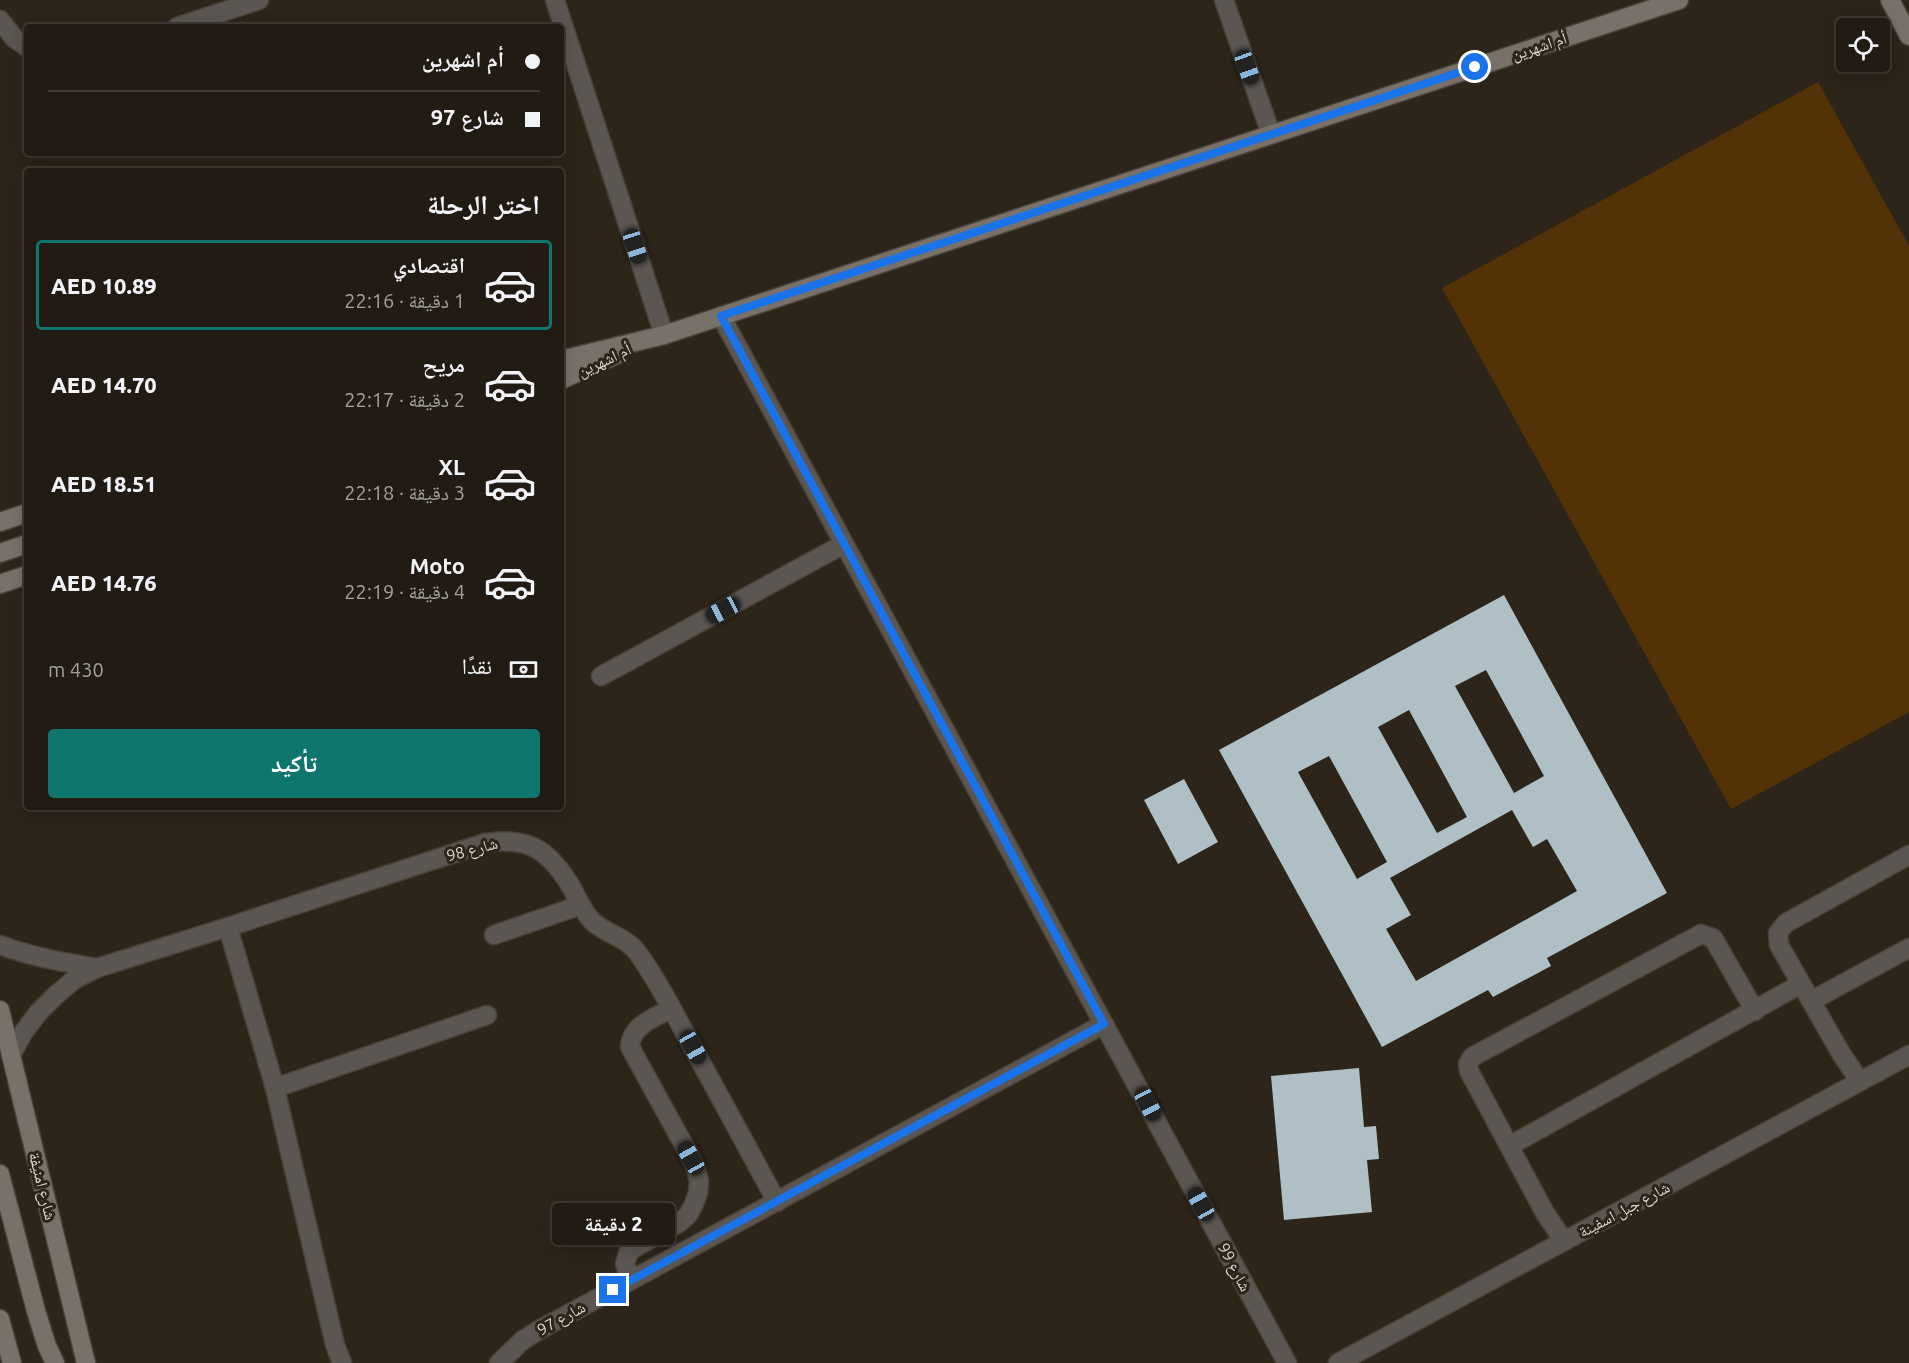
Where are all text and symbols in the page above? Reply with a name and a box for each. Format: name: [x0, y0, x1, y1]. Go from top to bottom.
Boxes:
map controls: [1836, 18, 1890, 72]
button: locate: [1836, 18, 1890, 72]
street label: أم اشهرين: [1509, 29, 1570, 65]
text: أم اشهرين: [422, 46, 504, 71]
car: [1232, 47, 1262, 87]
route start: [1461, 53, 1488, 80]
text: شارع 97: [431, 104, 504, 129]
text: اختر الرحلة: [427, 189, 540, 219]
car: [621, 226, 649, 266]
text: اقتصادي: [393, 252, 465, 277]
icon: car: [483, 258, 537, 312]
text: AED 10.89: [51, 273, 157, 298]
text: 1 دقيقة · 22:16: [344, 289, 465, 312]
street label: أم اشهرين: [574, 340, 634, 382]
text: مريح: [422, 351, 465, 376]
icon: car: [483, 357, 537, 411]
text: AED 14.70: [51, 372, 157, 397]
text: 2 دقيقة · 22:17: [344, 388, 465, 411]
text: XL: [438, 454, 465, 479]
icon: car: [483, 456, 537, 510]
text: AED 18.51: [51, 471, 157, 496]
text: 3 دقيقة · 22:18: [344, 481, 465, 504]
text: Moto: [410, 553, 465, 578]
icon: car: [483, 555, 537, 609]
text: AED 14.76: [51, 570, 157, 595]
text: 4 دقيقة · 22:19: [344, 580, 465, 603]
car: [703, 594, 743, 626]
text: نقدًا: [462, 653, 492, 678]
icon: cash: [507, 653, 540, 686]
text: 430 m: [48, 658, 104, 681]
button: تأكيد: [48, 729, 540, 798]
street label: شارع 98: [444, 834, 500, 866]
car: [676, 1027, 710, 1067]
car: [1132, 1084, 1164, 1124]
car: [674, 1138, 708, 1178]
street label: شارع امنيفة: [24, 1150, 60, 1222]
street label: شارع جبل اسفينة: [1576, 1178, 1673, 1242]
car: [1184, 1184, 1218, 1224]
callout: 2 دقيقة: [552, 1203, 674, 1245]
text: 2 دقيقة: [584, 1212, 643, 1235]
street label: شارع 99: [1213, 1240, 1255, 1295]
route end: [599, 1276, 626, 1303]
street label: شارع 97: [534, 1297, 589, 1340]

